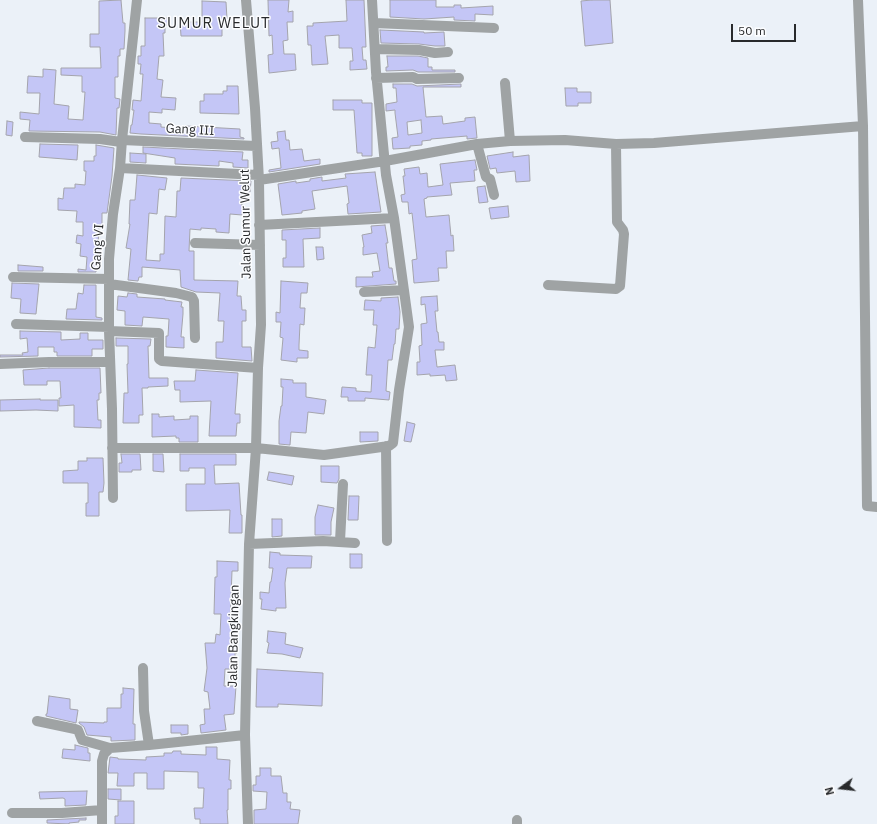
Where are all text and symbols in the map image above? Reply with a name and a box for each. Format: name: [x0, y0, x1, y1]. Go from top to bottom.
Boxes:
district label: SUMUR WELUT: [157, 15, 271, 33]
scale bar: [733, 16, 798, 42]
text: 50 m: [738, 23, 766, 38]
street label: Gang III: [165, 121, 215, 139]
street label: Jalan Sumur Welut: [237, 169, 255, 279]
street label: Gang VI: [89, 223, 107, 271]
street label: Jalan Bangkingan: [225, 584, 243, 688]
north arrow: [821, 768, 861, 808]
text: N: [822, 785, 837, 797]

